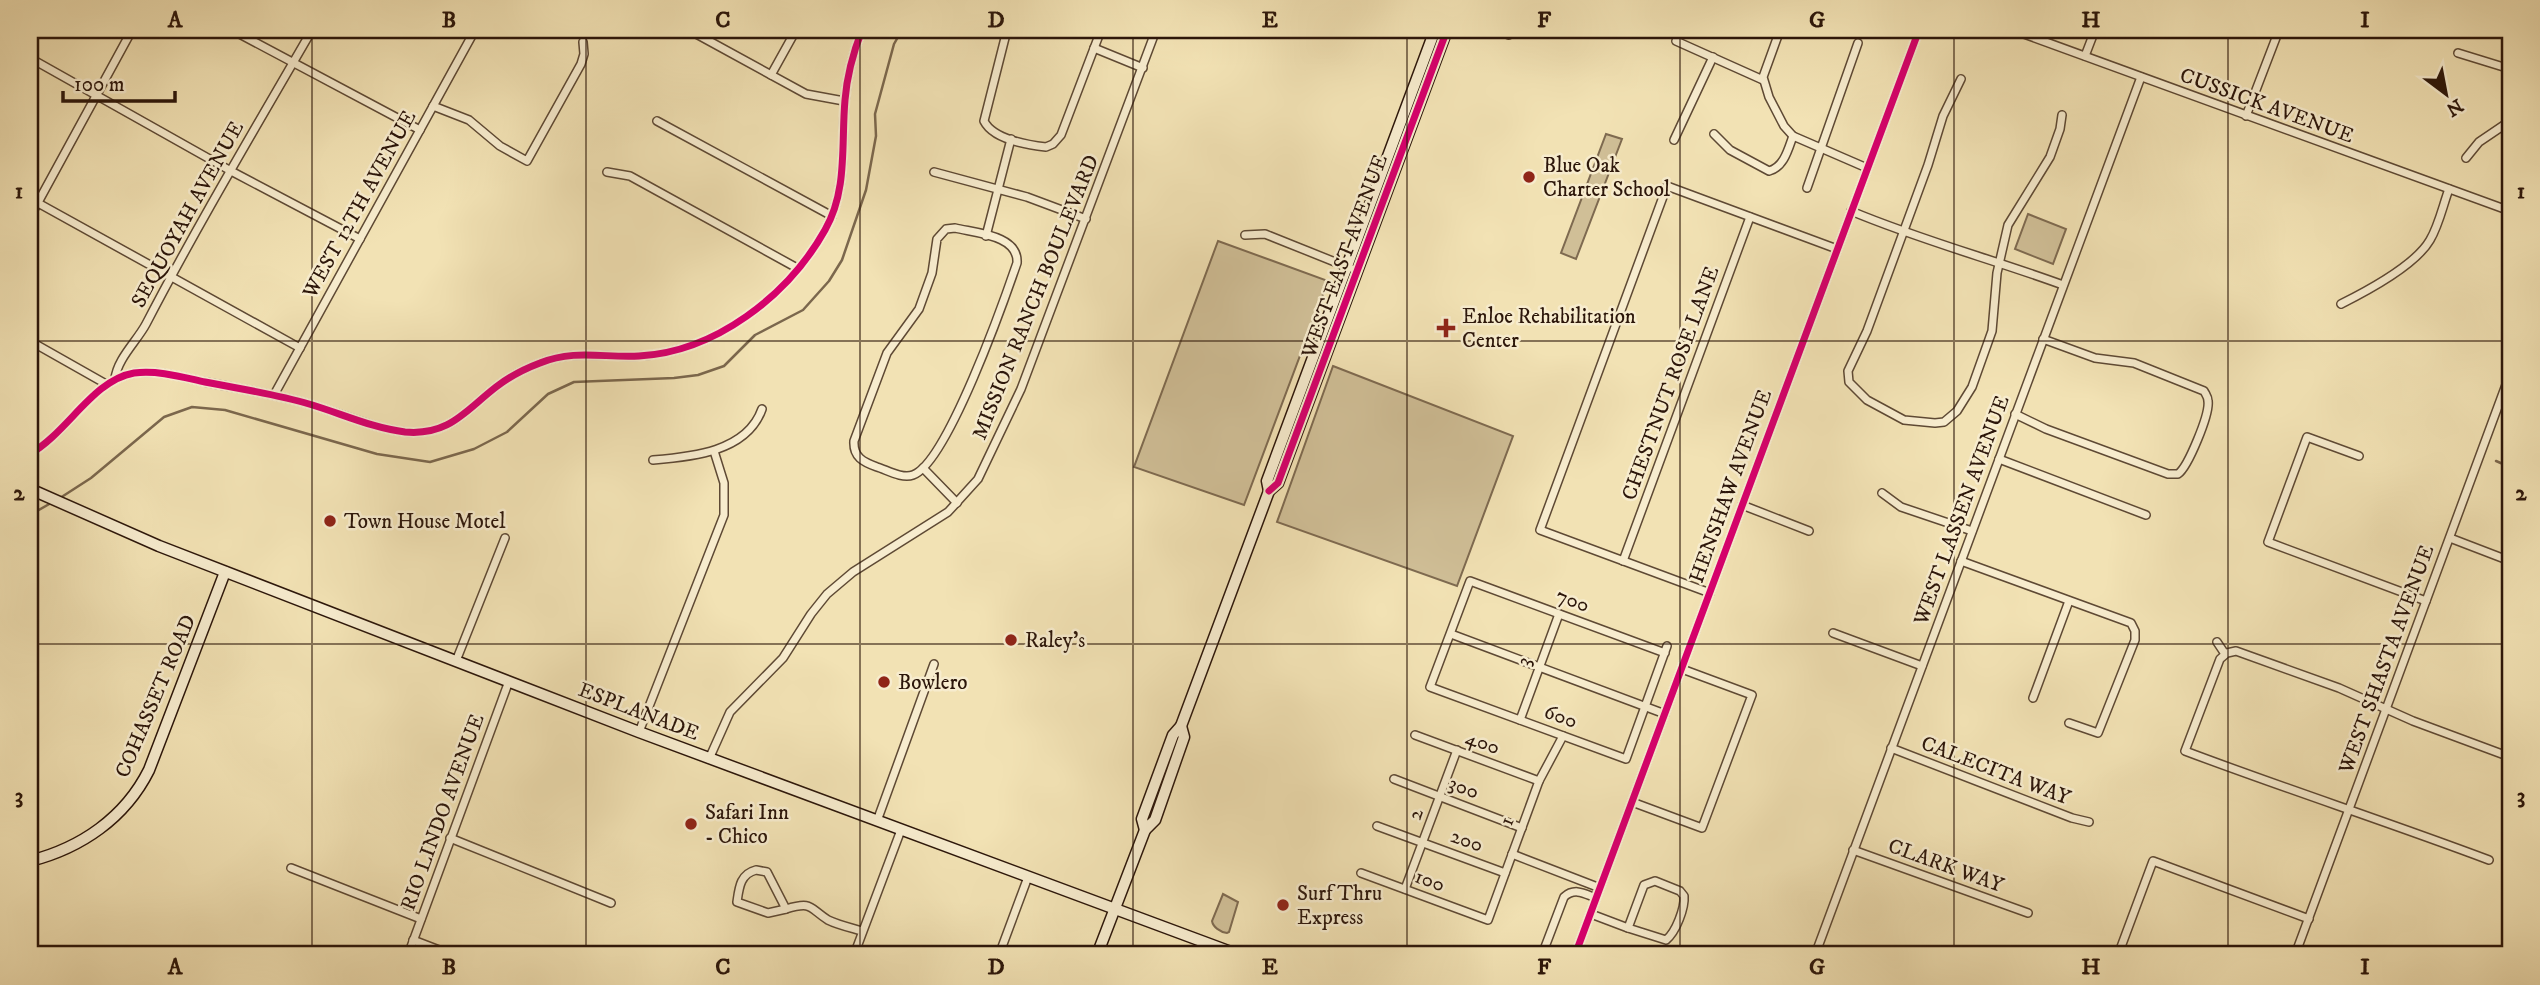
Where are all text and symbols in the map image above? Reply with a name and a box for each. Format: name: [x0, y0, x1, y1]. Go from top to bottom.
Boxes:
text: A: [167, 6, 184, 35]
text: B: [442, 6, 456, 35]
text: C: [715, 6, 731, 35]
text: D: [987, 6, 1005, 35]
text: E: [1262, 6, 1278, 35]
text: F: [1537, 6, 1552, 35]
text: G: [1809, 6, 1825, 35]
text: H: [2081, 6, 2101, 35]
text: I: [2360, 6, 2370, 35]
scale bar: [63, 60, 175, 104]
north arrow: [2410, 60, 2480, 130]
street label: CUSSICK AVENUE: [2176, 62, 2357, 150]
text: 100 m: [74, 72, 125, 98]
text: N: [2441, 93, 2467, 121]
street label: WEST 12TH AVENUE: [297, 106, 422, 304]
street label: SEQUOYAH AVENUE: [126, 117, 250, 312]
street label: MISSION RANCH BOULEVARD: [967, 151, 1105, 444]
street label: WEST EAST AVENUE: [1296, 151, 1394, 363]
place label: Blue Oak Charter School: [1543, 153, 1671, 203]
marker: Blue Oak Charter School: [1521, 169, 1537, 185]
text: 1: [15, 177, 23, 206]
text: 1: [2517, 177, 2525, 206]
street label: CHESTNUT ROSE LANE: [1616, 263, 1725, 504]
place label: Enloe Rehabilitation Center: [1462, 304, 1636, 354]
marker: Enloe Rehabilitation Center: [1436, 318, 1456, 338]
street label: HENSHAW AVENUE: [1684, 386, 1778, 587]
street label: WEST LASSEN AVENUE: [1908, 392, 2016, 630]
text: 2: [13, 479, 25, 508]
text: 2: [2515, 479, 2527, 508]
place label: Town House Motel: [344, 509, 506, 535]
marker: Town House Motel: [322, 513, 338, 529]
street label: WEST SHASTA AVENUE: [2333, 542, 2440, 778]
street label: 700: [1552, 583, 1593, 619]
street label: COHASSET ROAD: [110, 611, 202, 782]
place label: Raley's: [1025, 628, 1085, 654]
marker: Raley's: [1003, 632, 1019, 648]
street label: 3: [1510, 653, 1537, 669]
place label: Bowlero: [898, 670, 967, 696]
marker: Bowlero: [876, 674, 892, 690]
street label: ESPLANADE: [575, 677, 703, 747]
street label: 600: [1540, 699, 1581, 735]
street label: RIO LINDO AVENUE: [395, 710, 491, 914]
street label: 400: [1462, 725, 1503, 761]
street label: CALECITA WAY: [1917, 730, 2075, 812]
street label: 300: [1445, 770, 1483, 806]
text: 3: [15, 782, 23, 811]
text: 3: [2517, 782, 2525, 811]
place label: Safari Inn - Chico: [705, 800, 789, 850]
street label: 2: [1402, 804, 1430, 824]
street label: 1: [1493, 813, 1520, 829]
marker: Safari Inn - Chico: [683, 816, 699, 832]
street label: 200: [1447, 823, 1487, 859]
street label: CLARK WAY: [1884, 833, 2008, 899]
street label: 100: [1411, 864, 1448, 898]
place label: Surf Thru Express: [1297, 881, 1382, 931]
marker: Surf Thru Express: [1275, 897, 1291, 913]
text: A: [167, 953, 184, 982]
text: B: [442, 953, 456, 982]
text: C: [715, 953, 731, 982]
text: D: [987, 953, 1005, 982]
text: E: [1262, 953, 1278, 982]
text: F: [1537, 953, 1552, 982]
text: G: [1809, 953, 1825, 982]
text: H: [2081, 953, 2101, 982]
text: I: [2360, 953, 2370, 982]

